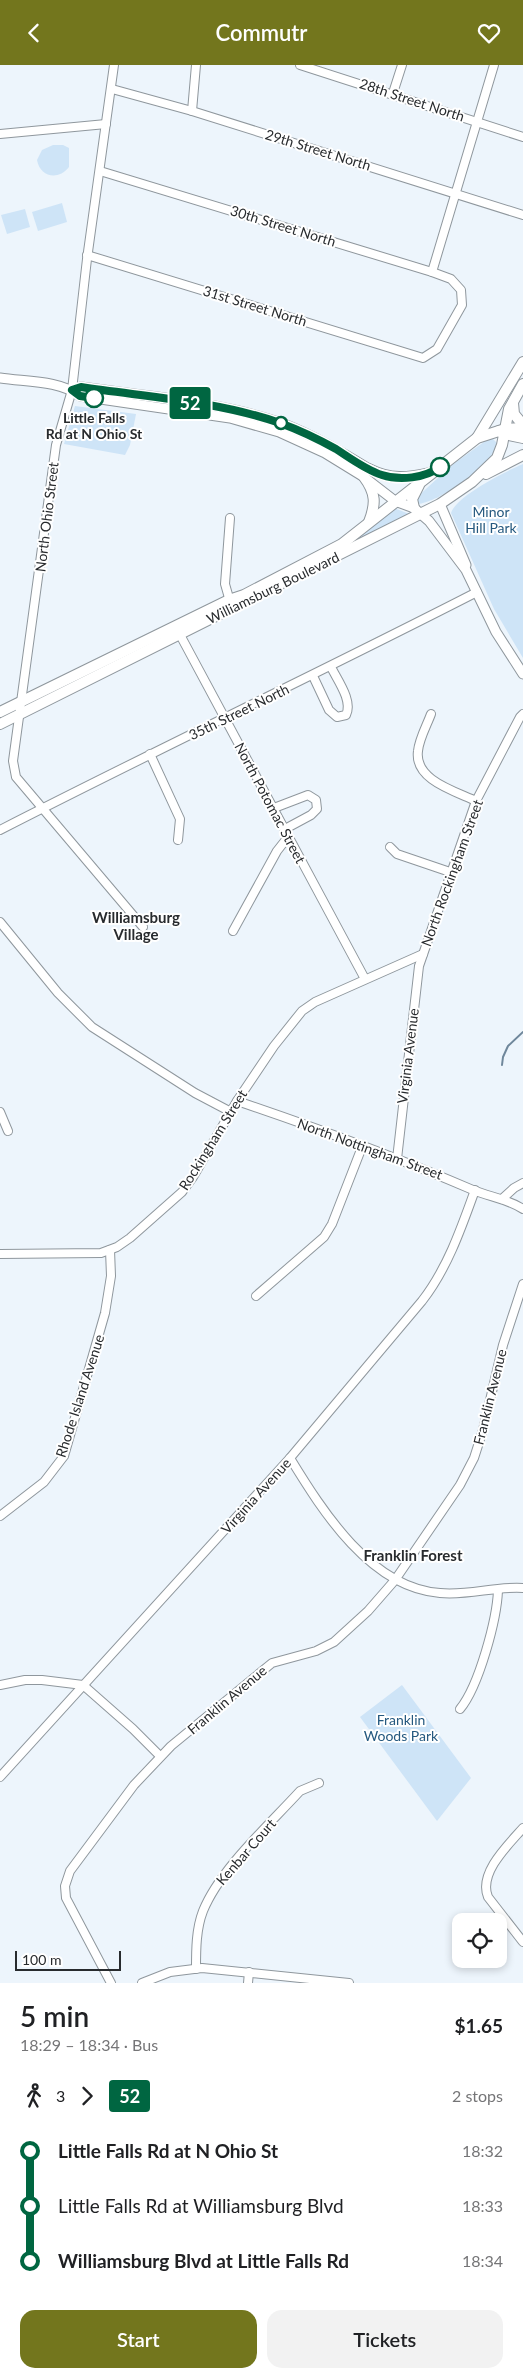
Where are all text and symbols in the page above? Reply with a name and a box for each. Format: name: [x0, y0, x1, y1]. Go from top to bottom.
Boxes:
icon: back: [20, 19, 48, 47]
text: Commutr: [216, 19, 308, 46]
icon: heart: [475, 19, 503, 47]
street label: 28th Street North: [357, 75, 467, 125]
street label: 29th Street North: [263, 125, 373, 174]
street label: 30th Street North: [228, 201, 338, 250]
street label: 31st Street North: [201, 282, 309, 329]
line badge: 52: [168, 387, 212, 419]
marker: Little Falls Rd at N Ohio St: [84, 388, 104, 408]
text: 52: [180, 392, 200, 414]
place label: Little Falls Rd at N Ohio St: [46, 409, 143, 442]
unlabelled marker: [274, 416, 288, 430]
unlabelled marker: [430, 457, 450, 477]
street label: North Ohio Street: [31, 461, 62, 573]
park label: Minor Hill Park: [465, 503, 518, 536]
street label: Williamsburg Boulevard: [204, 548, 342, 627]
street label: 35th Street North: [186, 680, 292, 743]
street label: North Potomac Street: [231, 739, 309, 866]
street label: North Rockingham Street: [417, 797, 486, 949]
district label: Williamsburg Village: [92, 908, 180, 943]
street label: Virginia Avenue: [393, 1007, 422, 1105]
street label: Rockingham Street: [175, 1086, 250, 1193]
street label: North Nottingham Street: [295, 1114, 445, 1183]
street label: Rhode Island Avenue: [52, 1332, 107, 1460]
street label: Franklin Avenue: [469, 1347, 510, 1447]
street label: Virginia Avenue: [217, 1454, 294, 1537]
district label: Franklin Forest: [363, 1546, 463, 1564]
street label: Franklin Avenue: [184, 1662, 270, 1738]
park label: Franklin Woods Park: [364, 1711, 439, 1744]
street label: Kenbar Court: [212, 1815, 279, 1888]
map controls: [452, 1913, 507, 1968]
button: locate: [452, 1913, 507, 1968]
scale bar: [15, 1948, 121, 1971]
text: 100 m: [22, 1951, 61, 1968]
text: 5 min: [20, 1999, 89, 2033]
text: $1.65: [454, 2014, 503, 2037]
text: 18:29 – 18:34 · Bus: [20, 2035, 158, 2054]
icon: walk: [20, 2082, 48, 2110]
icon: forward: [73, 2082, 101, 2110]
text: 52: [119, 2085, 140, 2107]
text: 3: [56, 2086, 65, 2105]
text: 2 stops: [452, 2086, 503, 2105]
text: Little Falls Rd at N Ohio St: [58, 2139, 278, 2162]
text: 18:32: [462, 2141, 503, 2160]
text: Little Falls Rd at Williamsburg Blvd: [58, 2194, 344, 2217]
text: 18:33: [462, 2196, 503, 2215]
text: Williamsburg Blvd at Little Falls Rd: [58, 2249, 349, 2272]
text: 18:34: [462, 2251, 503, 2270]
button: Start: [20, 2310, 257, 2368]
button: Tickets: [267, 2310, 503, 2368]

